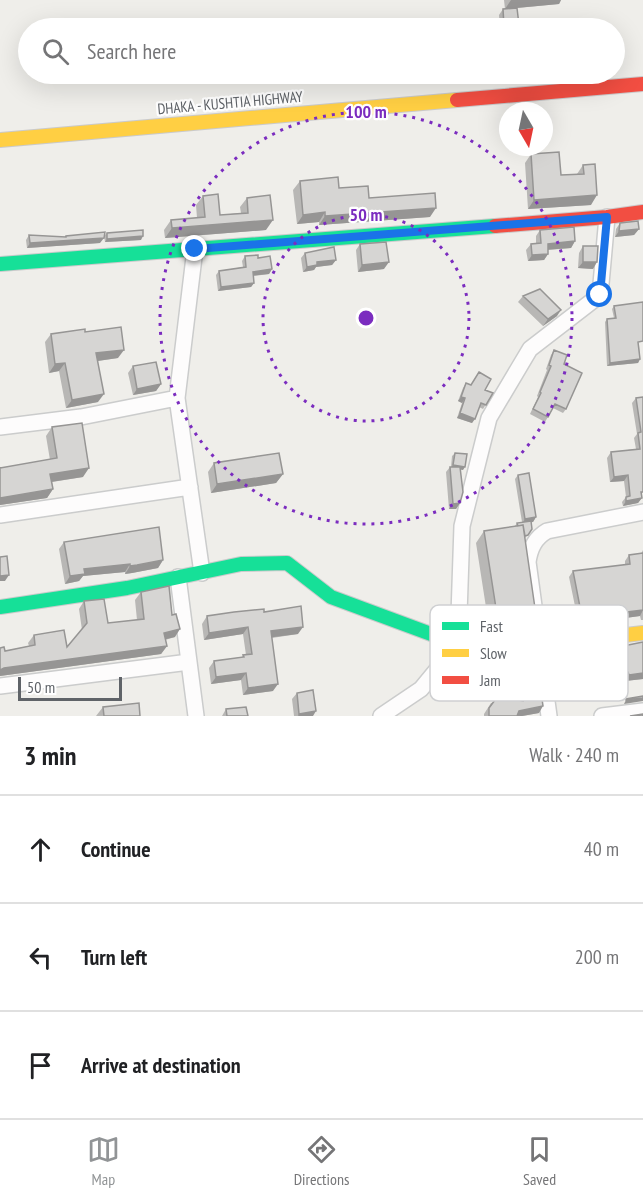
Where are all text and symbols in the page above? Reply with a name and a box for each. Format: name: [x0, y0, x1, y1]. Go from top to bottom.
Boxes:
search box: [18, 18, 625, 84]
icon: search: [39, 35, 72, 68]
text: Search here: [87, 37, 176, 65]
street label: DHAKA - KUSHTIA HIGHWAY: [157, 87, 303, 118]
text: 100 m: [345, 100, 387, 123]
north arrow: [499, 102, 553, 156]
text: 50 m: [350, 203, 382, 226]
route end: [181, 235, 207, 261]
route start: [586, 281, 612, 307]
centre of rings: [356, 308, 376, 328]
legend: [430, 605, 628, 701]
text: Fast: [480, 616, 503, 636]
text: Slow: [480, 643, 507, 663]
text: Jam: [479, 670, 501, 690]
scale bar: [18, 674, 122, 702]
text: 50 m: [27, 677, 55, 697]
text: 3 min: [24, 739, 77, 772]
text: Walk · 240 m: [529, 742, 619, 768]
icon: ahead: [24, 833, 57, 866]
text: Continue: [81, 835, 151, 863]
text: 40 m: [584, 836, 619, 862]
icon: left: [24, 941, 57, 974]
text: Turn left: [81, 943, 147, 971]
text: 200 m: [575, 944, 619, 970]
icon: arrive: [24, 1049, 57, 1082]
text: Arrive at destination: [81, 1051, 241, 1079]
tab: Map: [87, 1133, 120, 1189]
tab: Directions: [294, 1133, 349, 1189]
tab: Saved: [523, 1133, 556, 1189]

